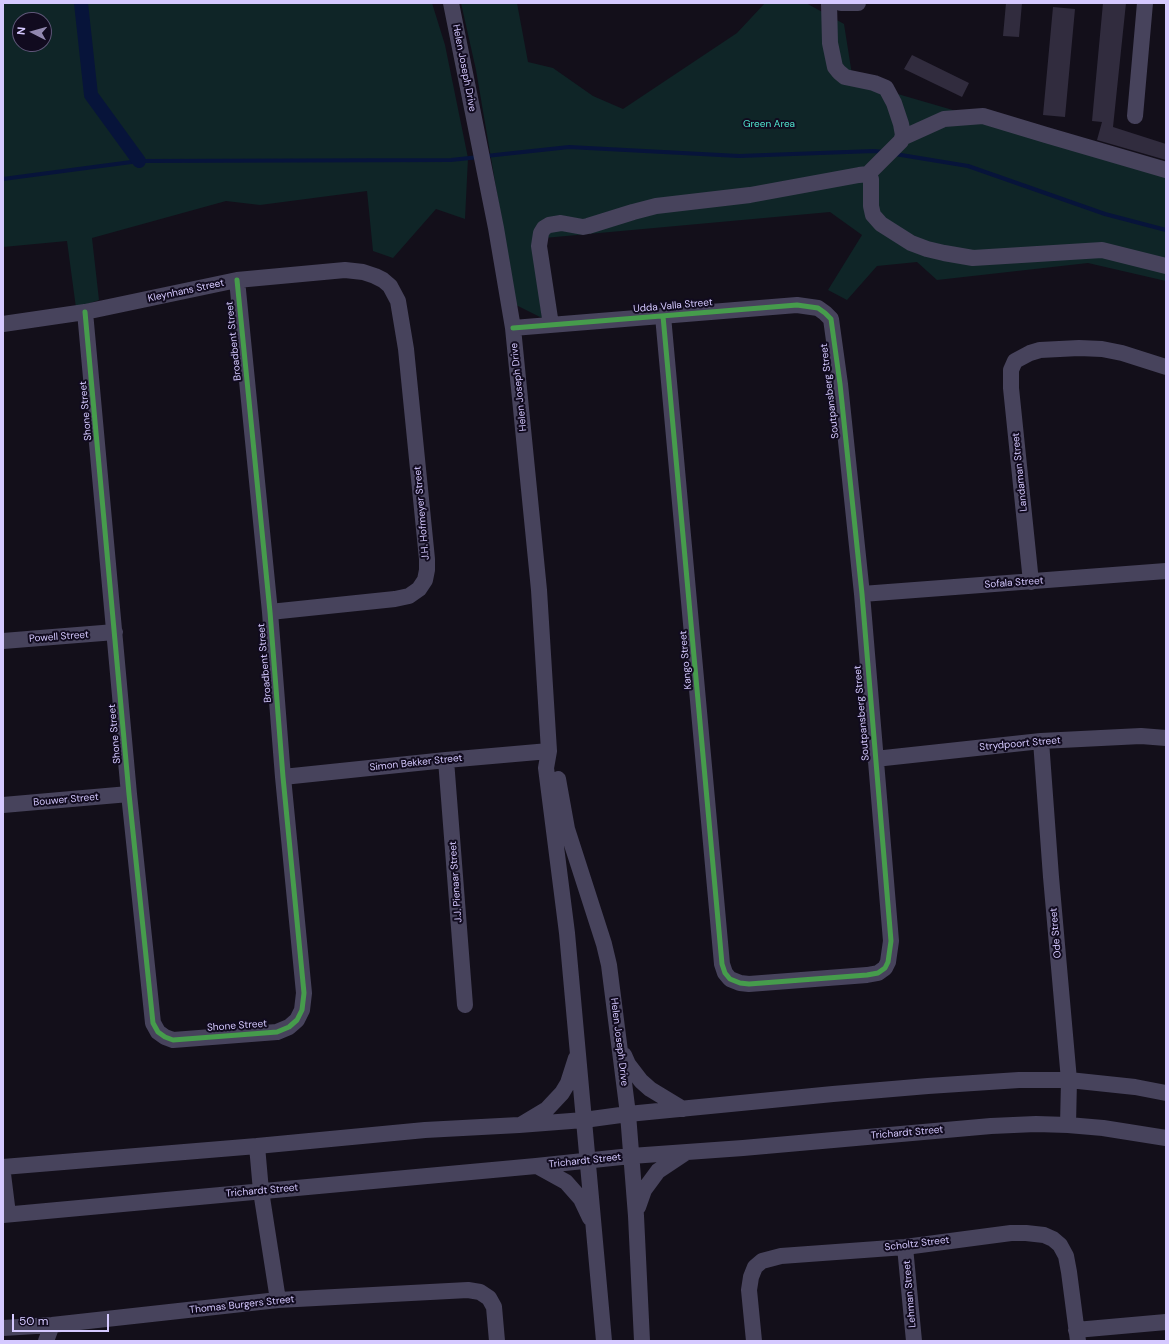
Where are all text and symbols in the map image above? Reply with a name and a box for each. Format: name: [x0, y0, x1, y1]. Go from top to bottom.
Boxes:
north arrow: [12, 12, 52, 52]
street label: Helen Joseph Drive: [450, 23, 478, 113]
text: N: [14, 26, 28, 36]
park label: Green Area: [743, 118, 795, 130]
street label: Kleynhans Street: [147, 277, 225, 305]
street label: Udda Valla Street: [633, 297, 713, 315]
street label: Broadbent Street: [224, 301, 244, 381]
street label: Helen Joseph Drive: [508, 342, 530, 432]
street label: Soutpansberg Street: [818, 343, 842, 439]
street label: Shone Street: [77, 381, 95, 441]
street label: Landaman Street: [1010, 432, 1030, 512]
street label: J.H. Hofmeyer Street: [412, 466, 432, 560]
street label: Sofala Street: [984, 575, 1044, 591]
street label: Broadbent Street: [256, 623, 274, 703]
street label: Powell Street: [29, 629, 89, 645]
street label: Kango Street: [677, 630, 695, 690]
street label: Soutpansberg Street: [852, 665, 872, 761]
street label: Shone Street: [106, 704, 124, 764]
street label: Strydpoort Street: [979, 734, 1061, 754]
street label: Simon Bekker Street: [369, 752, 463, 774]
street label: Bouwer Street: [33, 791, 99, 809]
street label: J.J. Pienaar Street: [447, 841, 465, 923]
street label: Ode Street: [1048, 907, 1064, 959]
street label: Helen Joseph Drive: [608, 997, 630, 1087]
street label: Shone Street: [207, 1018, 267, 1034]
street label: Trichardt Street: [870, 1124, 944, 1142]
street label: Trichardt Street: [548, 1151, 622, 1171]
street label: Trichardt Street: [225, 1182, 299, 1200]
street label: Scholtz Street: [884, 1234, 950, 1254]
street label: Lehman Street: [901, 1260, 919, 1328]
street label: Thomas Burgers Street: [189, 1294, 295, 1316]
scale bar: [14, 1306, 111, 1332]
text: 50 m: [19, 1313, 48, 1329]

